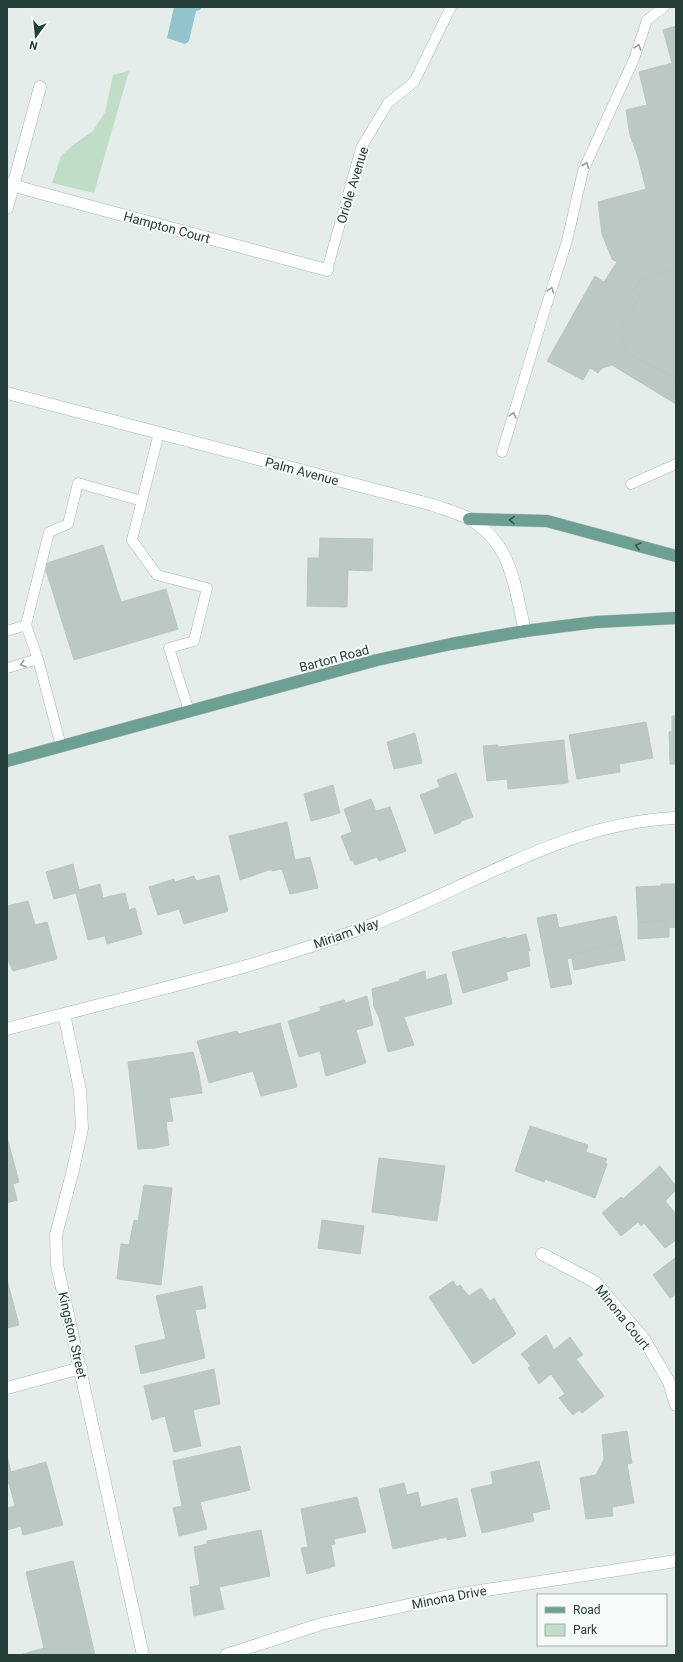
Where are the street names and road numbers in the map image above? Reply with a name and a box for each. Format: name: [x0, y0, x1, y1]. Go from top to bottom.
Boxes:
street label: Oriole Avenue: [334, 145, 371, 225]
street label: Hampton Court: [122, 209, 212, 246]
street label: Palm Avenue: [263, 454, 340, 489]
street label: Barton Road: [298, 642, 371, 675]
street label: Miriam Way: [311, 915, 381, 952]
street label: Minona Court: [592, 1282, 653, 1353]
street label: Kingston Street: [55, 1290, 90, 1380]
street label: Minona Drive: [410, 1583, 488, 1612]

